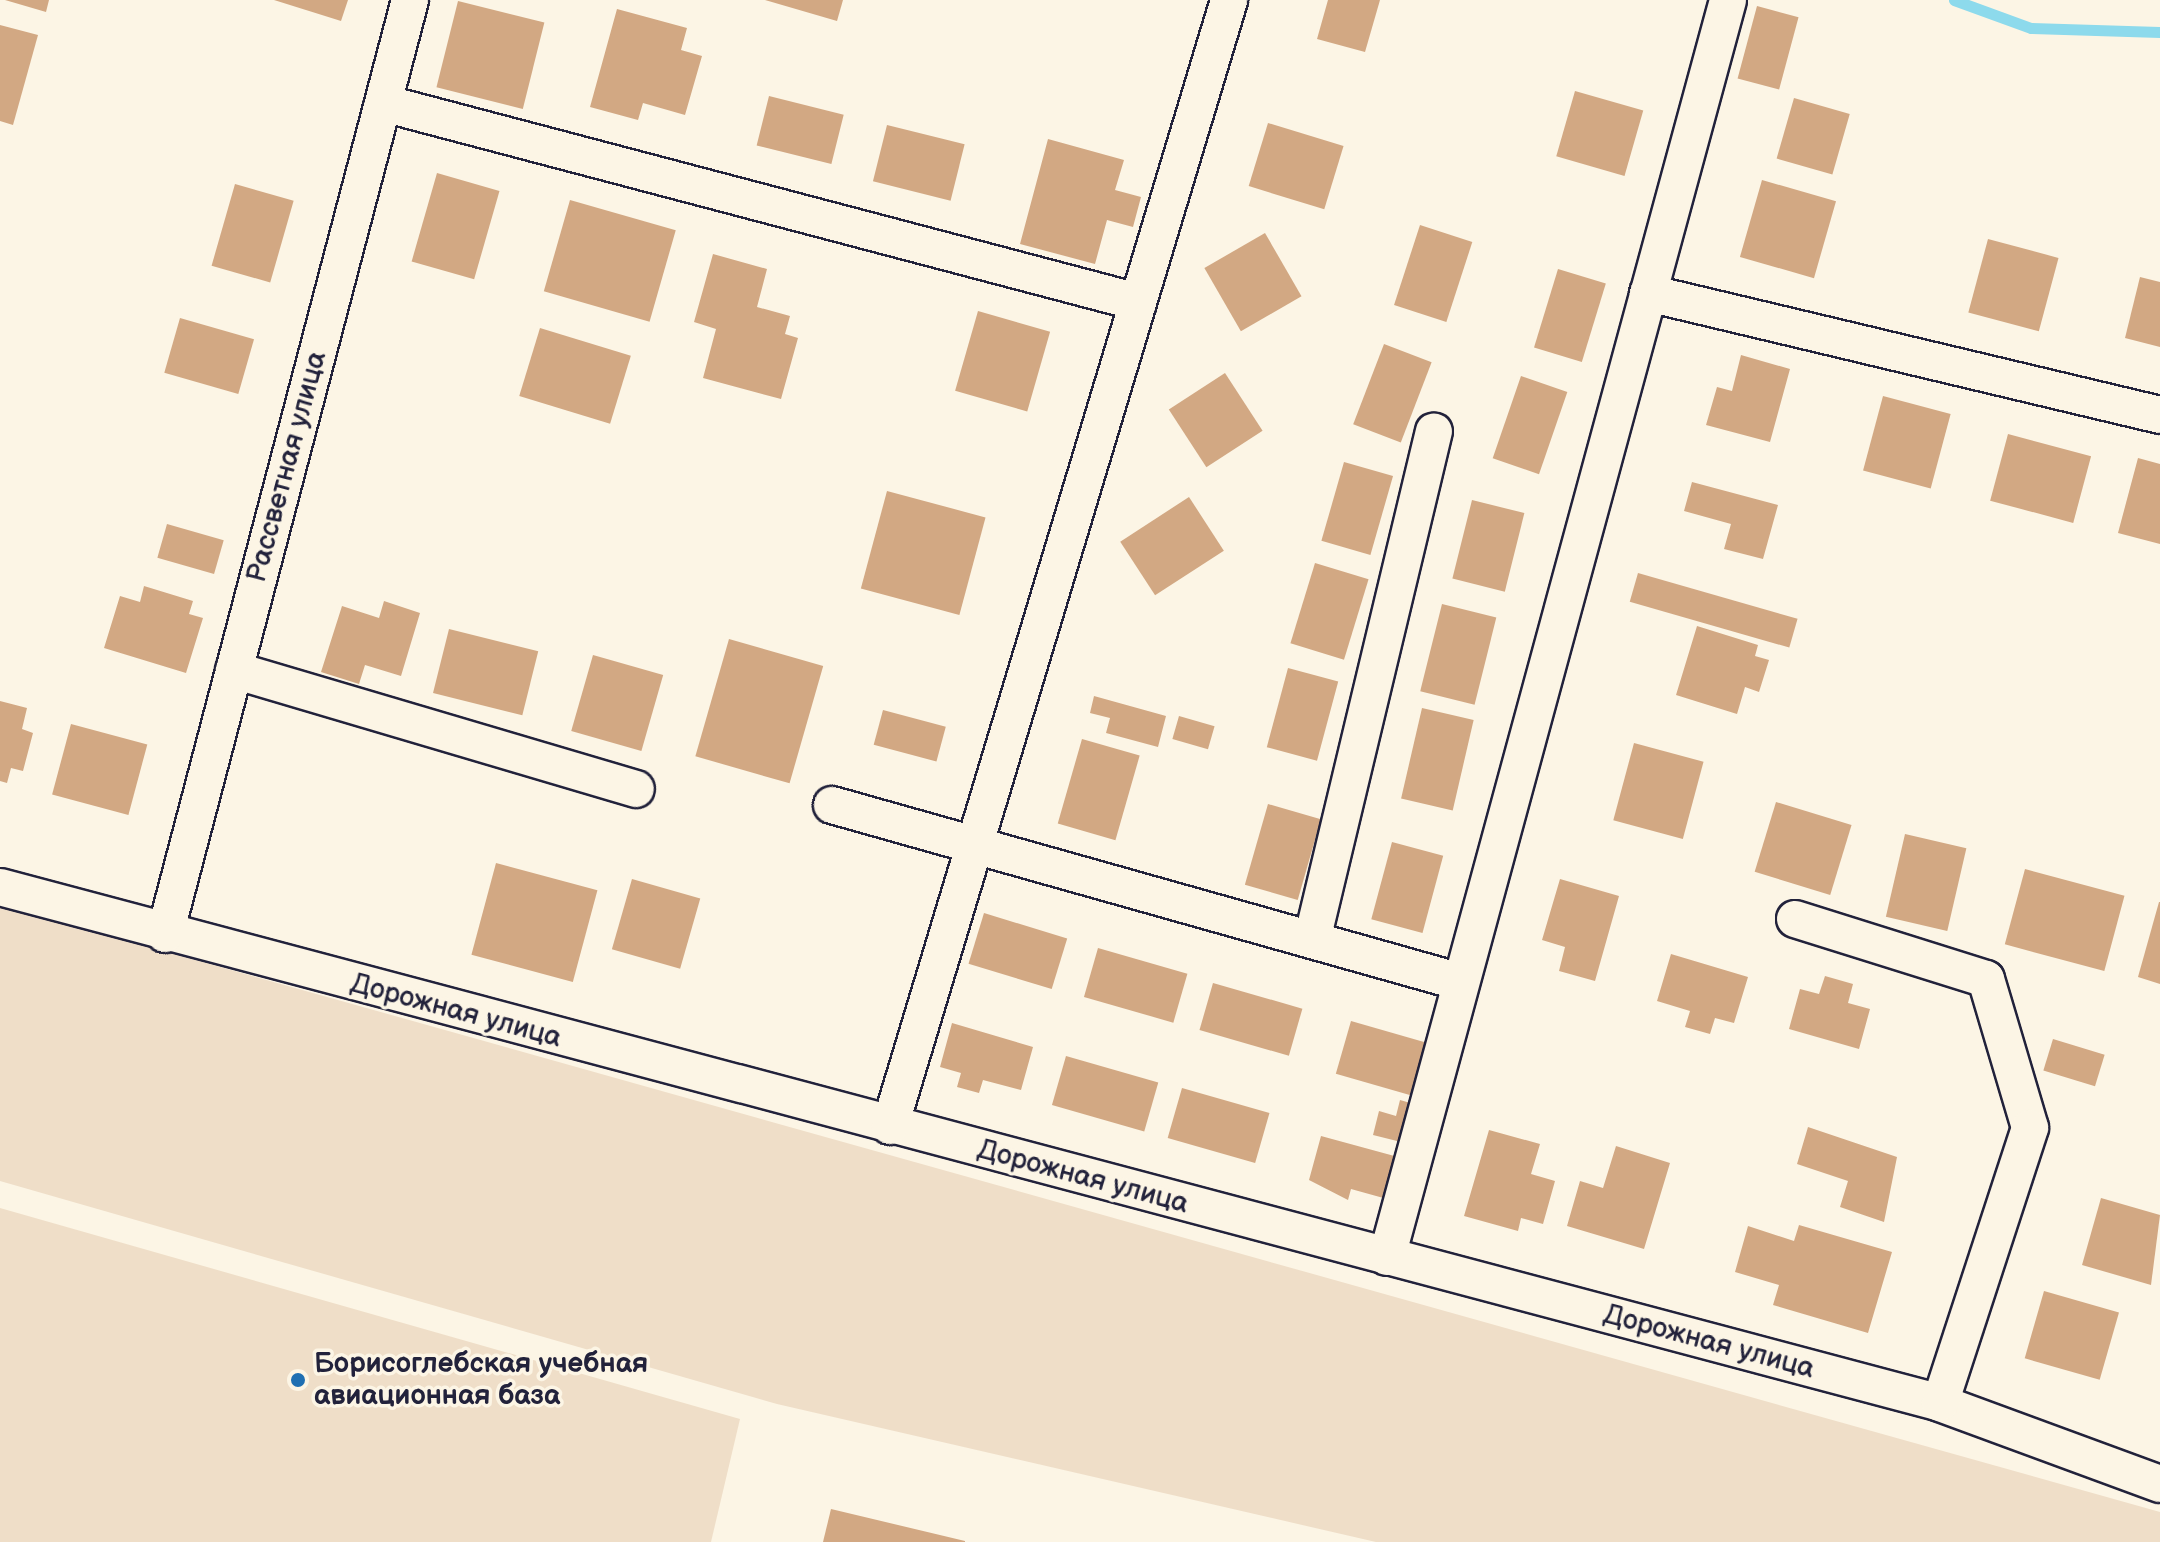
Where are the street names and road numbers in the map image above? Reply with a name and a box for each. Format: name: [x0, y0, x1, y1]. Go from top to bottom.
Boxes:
street label: Рассветная улица: [240, 348, 334, 586]
street label: Дорожная улица: [347, 967, 565, 1055]
street label: Дорожная улица: [974, 1133, 1192, 1221]
street label: Дорожная улица: [1600, 1298, 1818, 1386]

